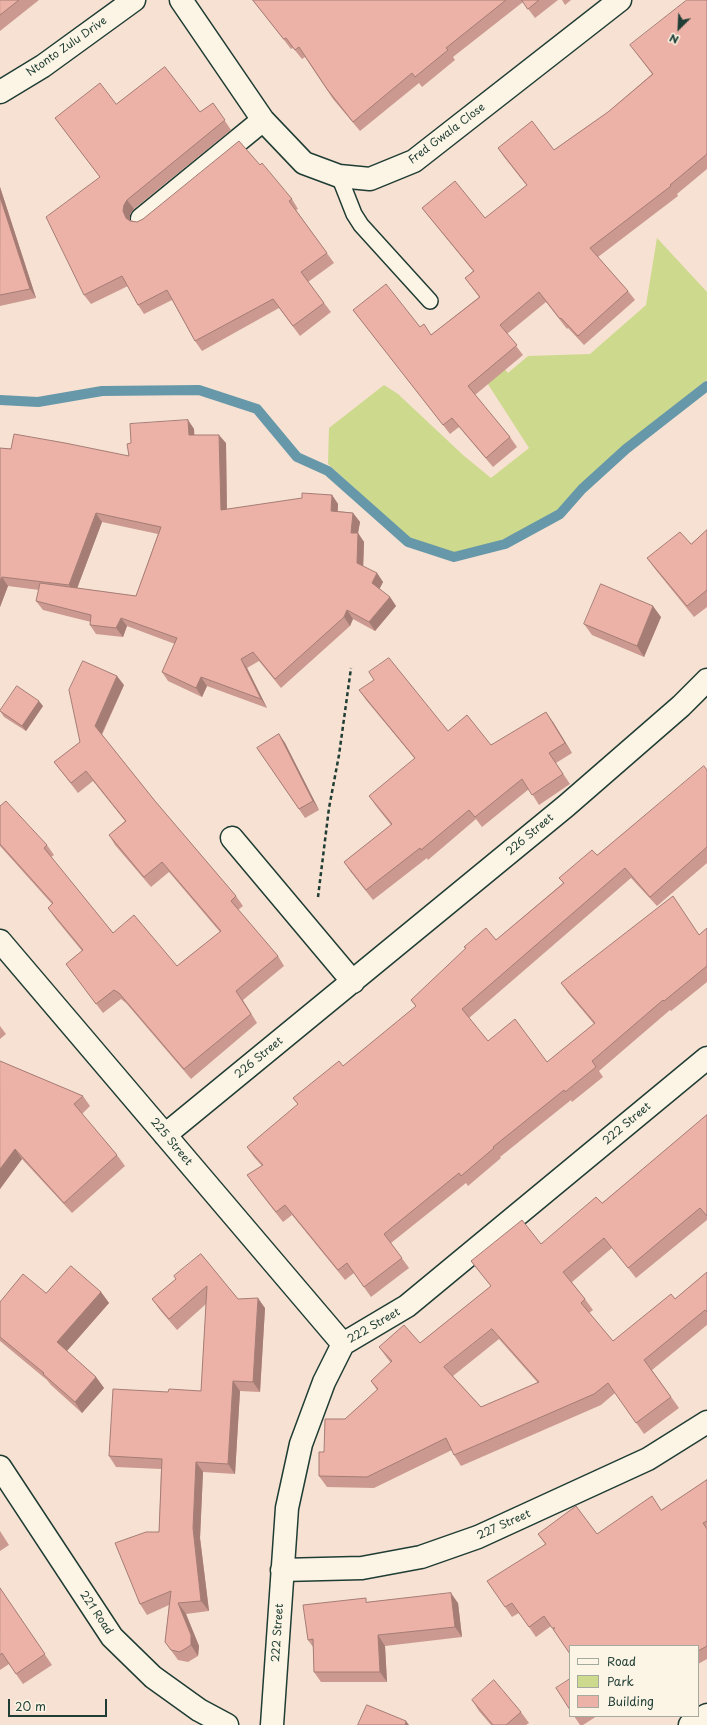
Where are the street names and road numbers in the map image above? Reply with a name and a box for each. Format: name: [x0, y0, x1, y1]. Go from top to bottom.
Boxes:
street label: Ntonto Zulu Drive: [24, 14, 110, 80]
street label: Fred Gwala Close: [406, 101, 488, 167]
street label: 226 Street: [503, 811, 557, 859]
street label: 226 Street: [232, 1035, 286, 1081]
street label: 222 Street: [600, 1100, 654, 1148]
street label: 225 Street: [147, 1116, 195, 1168]
street label: 222 Street: [345, 1306, 403, 1346]
street label: 227 Street: [475, 1507, 533, 1543]
street label: 221 Road: [77, 1589, 115, 1637]
street label: 222 Street: [269, 1603, 287, 1663]

